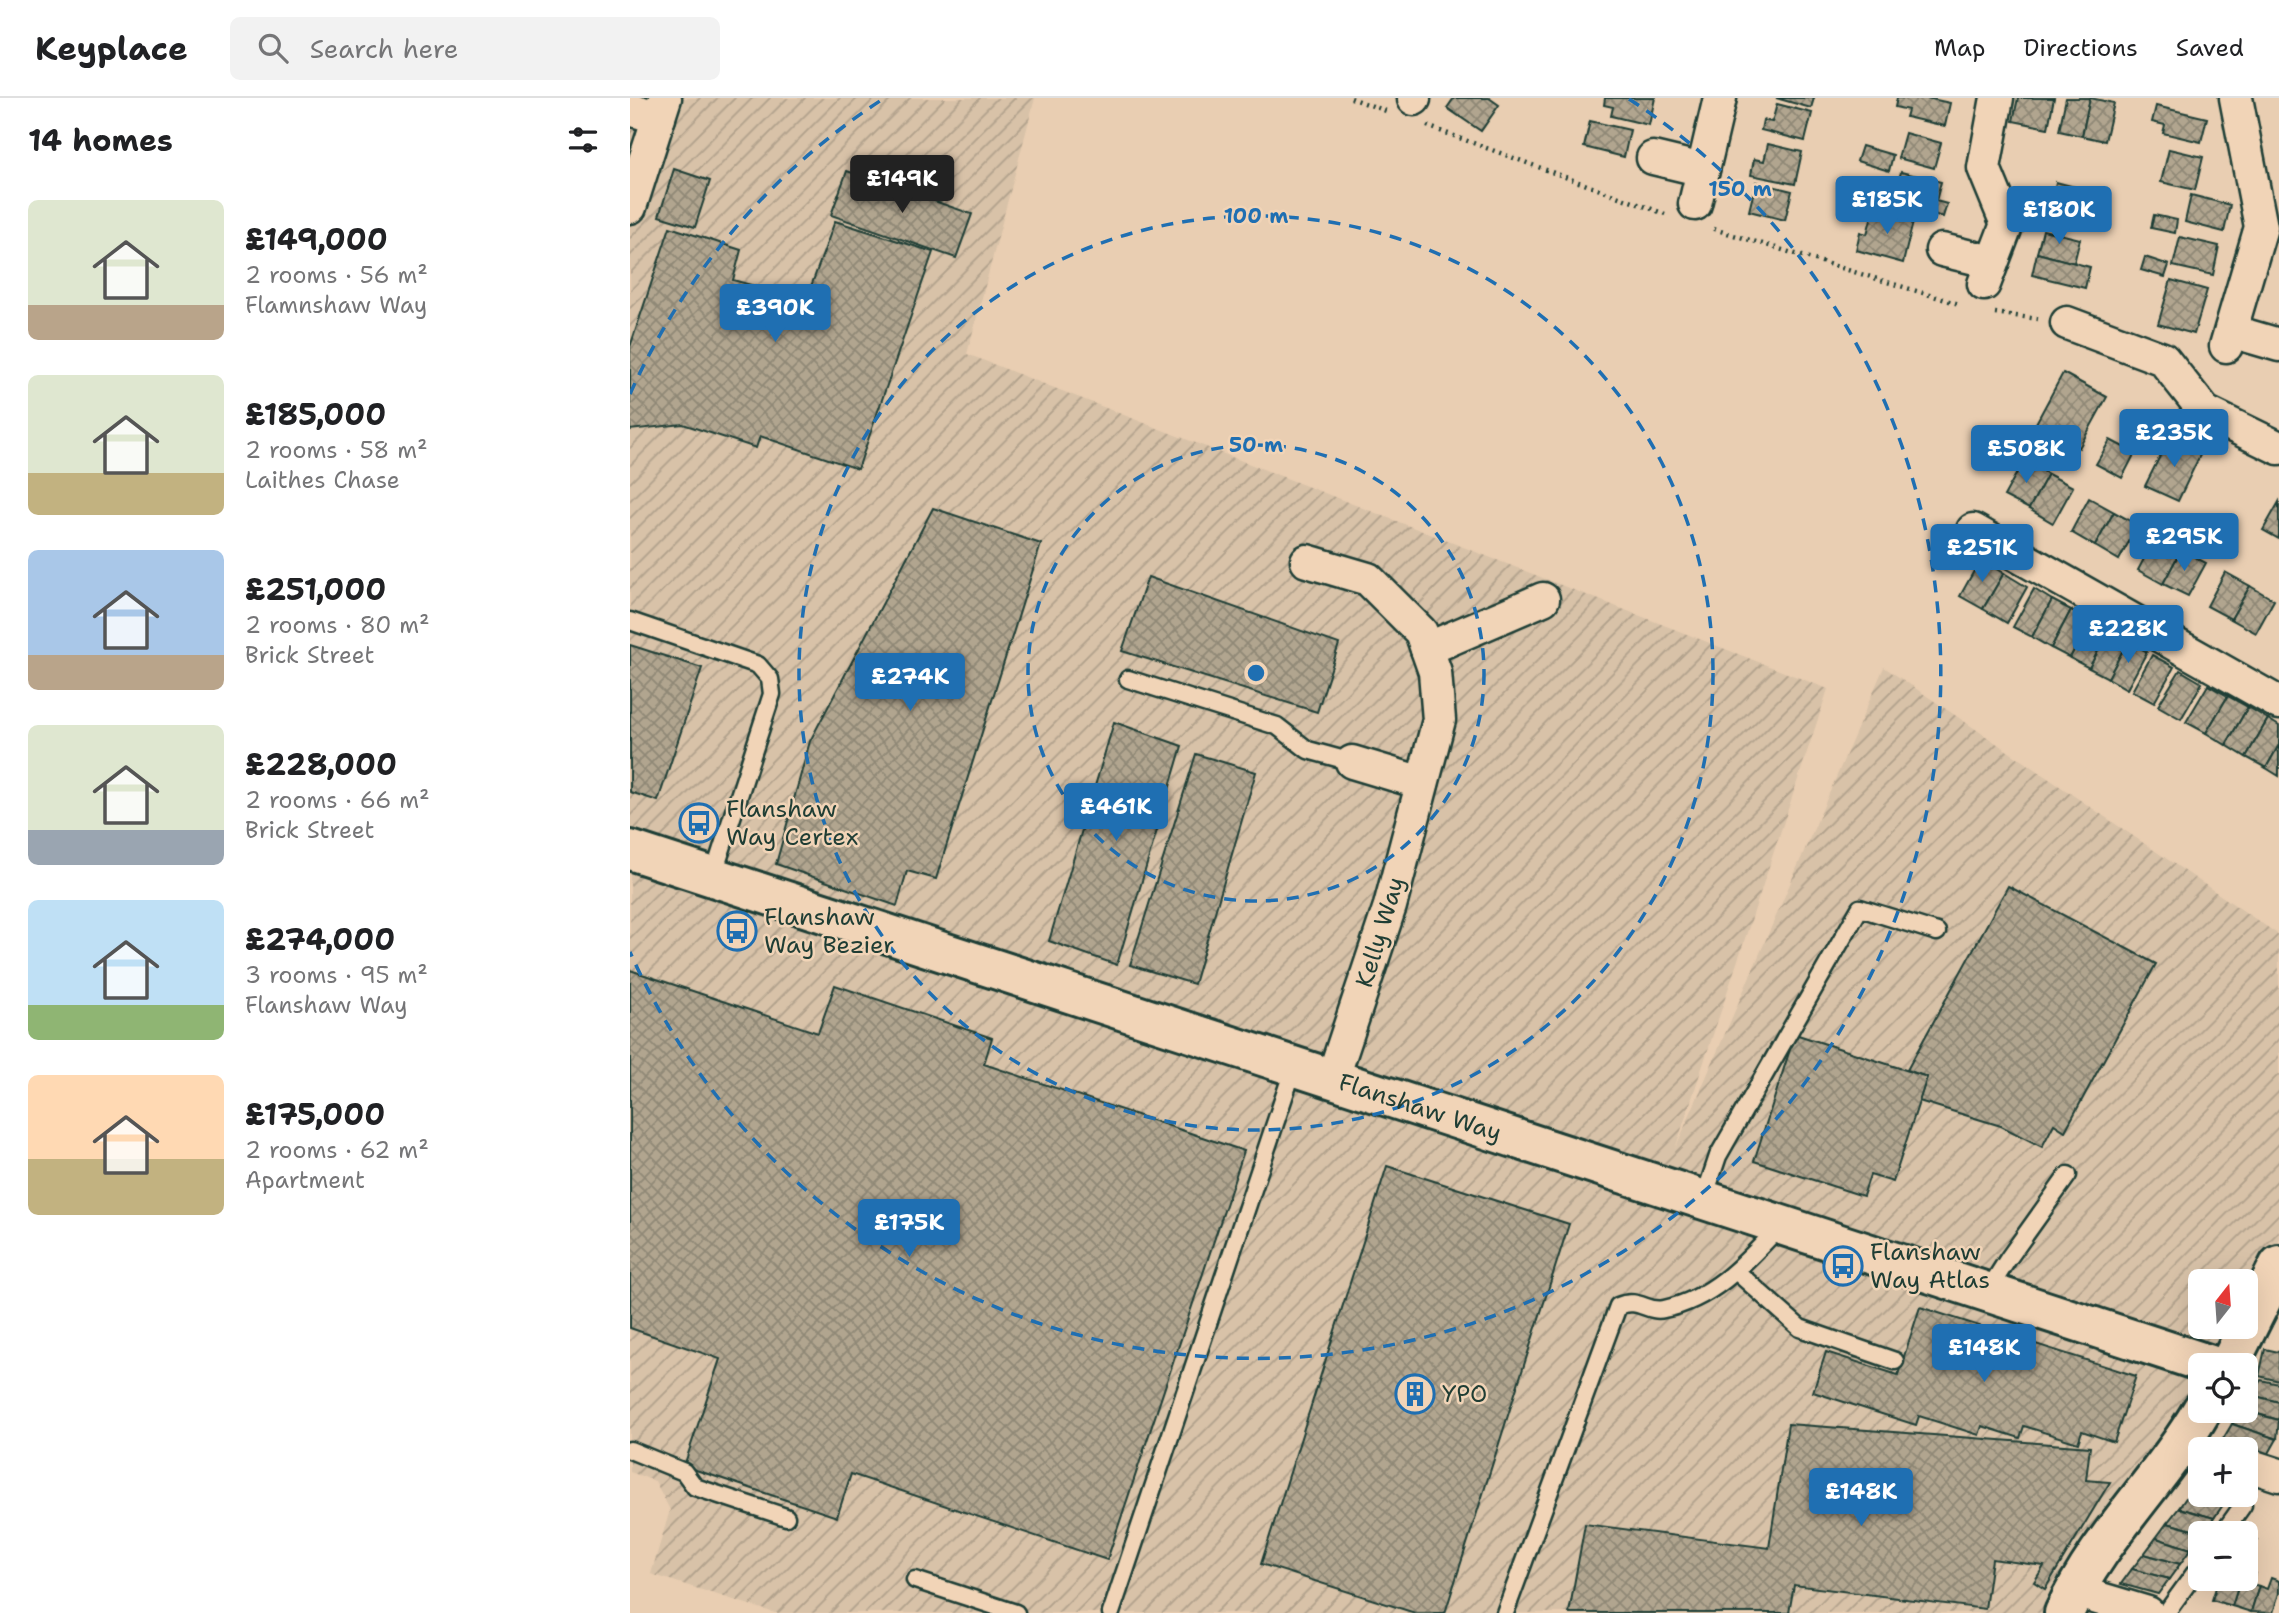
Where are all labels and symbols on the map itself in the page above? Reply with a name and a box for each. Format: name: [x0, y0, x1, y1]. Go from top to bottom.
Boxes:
pin: £149K: [853, 156, 951, 215]
text: 150 m: [1708, 175, 1772, 203]
pin: £185K: [1838, 176, 1936, 236]
pin: £180K: [2010, 186, 2108, 246]
text: 100 m: [1224, 202, 1288, 230]
pin: £390K: [726, 285, 824, 344]
pin: £235K: [2125, 410, 2223, 469]
pin: £508K: [1977, 426, 2075, 485]
text: 50 m: [1229, 431, 1283, 459]
pin: £295K: [2135, 514, 2233, 573]
pin: £251K: [1933, 524, 2031, 584]
pin: £228K: [2079, 606, 2177, 665]
pin: £274K: [861, 654, 959, 713]
centre of rings: [1244, 661, 1268, 685]
pin: £461K: [1067, 784, 1165, 843]
place label: Flanshaw Way Certex: [726, 793, 858, 853]
bus stop icon: Flanshaw Way Certex: [678, 802, 720, 844]
street label: Kelly Way: [1348, 873, 1412, 991]
place label: Flanshaw Way Bezier: [764, 901, 894, 961]
bus stop icon: Flanshaw Way Bezier: [716, 910, 758, 952]
street label: Flanshaw Way: [1335, 1066, 1506, 1149]
pin: £175K: [860, 1200, 958, 1259]
place label: Flanshaw Way Atlas: [1870, 1236, 1990, 1296]
bus stop icon: Flanshaw Way Atlas: [1822, 1245, 1864, 1287]
north arrow: [2188, 1269, 2258, 1339]
pin: £148K: [1935, 1324, 2033, 1384]
building icon: YPO: [1394, 1373, 1436, 1415]
place label: YPO: [1442, 1378, 1487, 1410]
pin: £148K: [1812, 1468, 1910, 1528]

